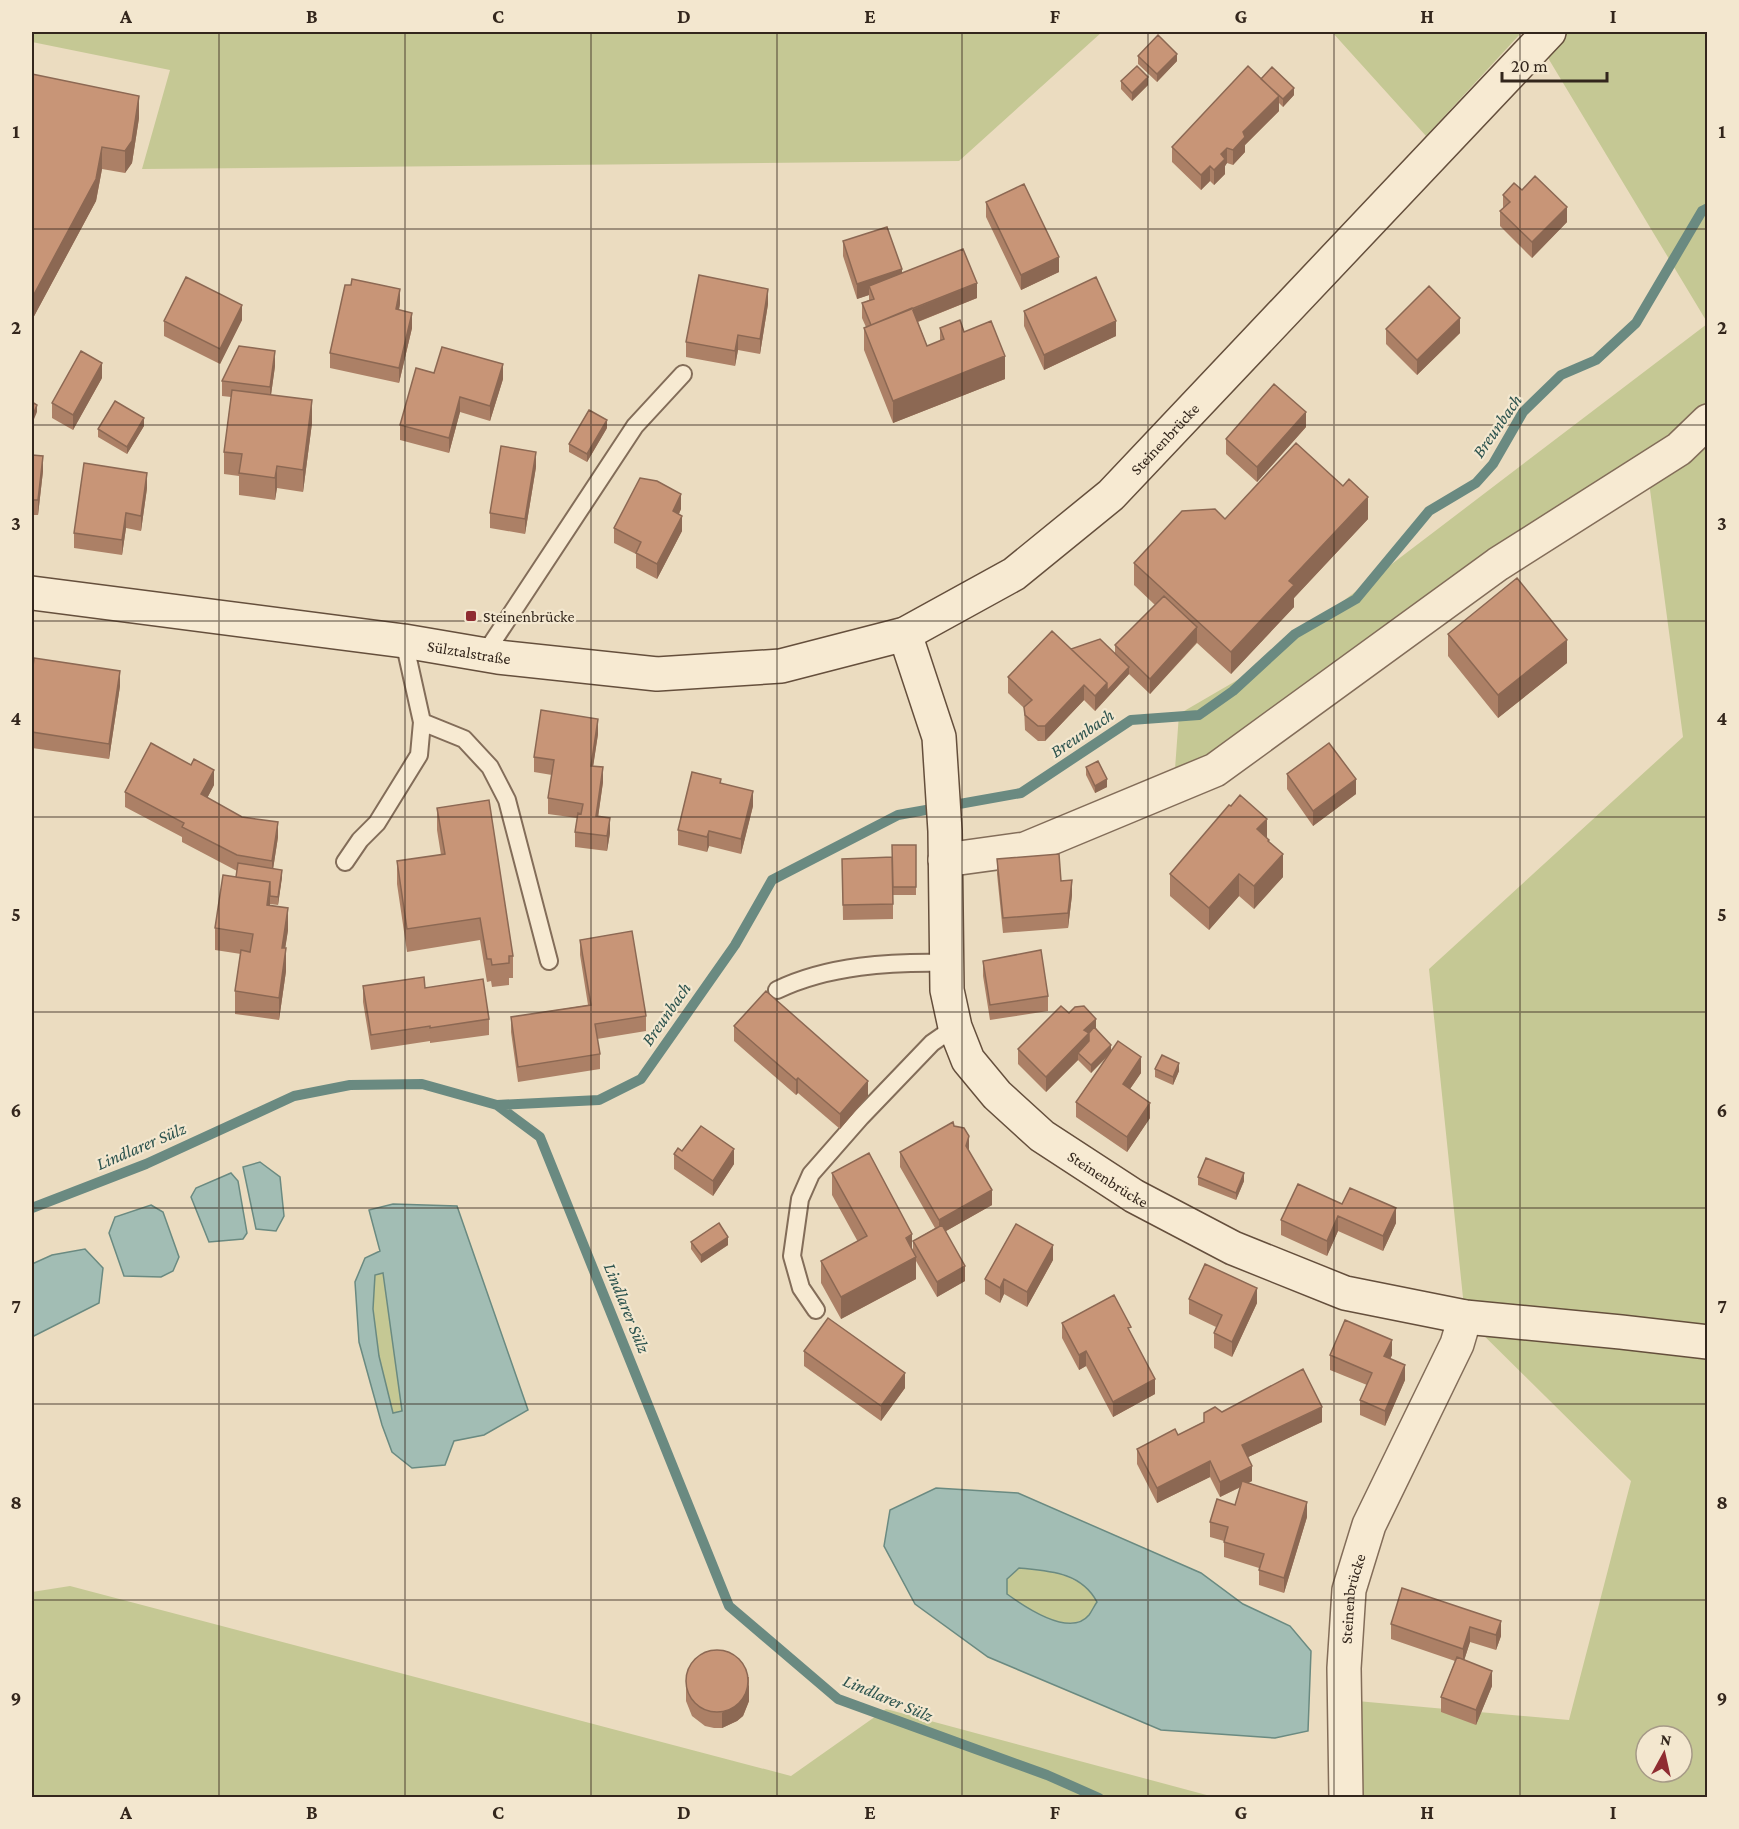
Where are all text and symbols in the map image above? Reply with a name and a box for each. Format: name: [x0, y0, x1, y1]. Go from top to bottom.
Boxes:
text: A: [119, 5, 133, 27]
text: B: [306, 5, 318, 27]
text: C: [492, 5, 504, 27]
text: D: [677, 5, 691, 27]
text: E: [864, 5, 876, 27]
text: F: [1050, 5, 1061, 27]
text: G: [1235, 5, 1248, 27]
text: H: [1420, 5, 1434, 27]
text: I: [1610, 5, 1617, 27]
scale bar: [1502, 45, 1607, 83]
text: 20 m: [1511, 56, 1548, 76]
text: 1: [12, 120, 20, 142]
text: 1: [1718, 120, 1726, 142]
text: 2: [11, 316, 21, 338]
text: 2: [1717, 316, 1727, 338]
water label: Breunbach: [1468, 390, 1526, 461]
street label: Steinenbrücke: [1127, 400, 1202, 478]
text: 3: [11, 512, 21, 534]
text: 3: [1717, 512, 1727, 534]
place label: Steinenbrücke: [483, 608, 575, 625]
marker: Steinenbrücke: [464, 609, 478, 623]
street label: Sülztalstraße: [426, 637, 511, 667]
water label: Breunbach: [1047, 704, 1118, 761]
text: 4: [11, 707, 22, 729]
text: 4: [1717, 707, 1728, 729]
text: 5: [11, 903, 21, 925]
text: 5: [1717, 903, 1727, 925]
water label: Breunbach: [637, 978, 695, 1049]
text: 6: [11, 1099, 21, 1121]
text: 6: [1717, 1099, 1727, 1121]
water label: Lindlarer Sülz: [93, 1118, 189, 1174]
street label: Steinenbrücke: [1065, 1147, 1151, 1211]
water label: Lindlarer Sülz: [600, 1260, 654, 1356]
text: 7: [11, 1295, 21, 1317]
text: 7: [1717, 1295, 1727, 1317]
text: 8: [10, 1491, 22, 1513]
text: 8: [1716, 1491, 1728, 1513]
street label: Steinenbrücke: [1338, 1552, 1369, 1644]
water label: Lindlarer Sülz: [840, 1670, 936, 1726]
text: 9: [11, 1687, 21, 1709]
text: 9: [1717, 1687, 1727, 1709]
north arrow: [1634, 1724, 1694, 1784]
text: N: [1659, 1730, 1673, 1749]
text: A: [119, 1801, 133, 1823]
text: B: [306, 1801, 318, 1823]
text: C: [492, 1801, 504, 1823]
text: D: [677, 1801, 691, 1823]
text: E: [864, 1801, 876, 1823]
text: F: [1050, 1801, 1061, 1823]
text: G: [1235, 1801, 1248, 1823]
text: H: [1420, 1801, 1434, 1823]
text: I: [1610, 1801, 1617, 1823]

